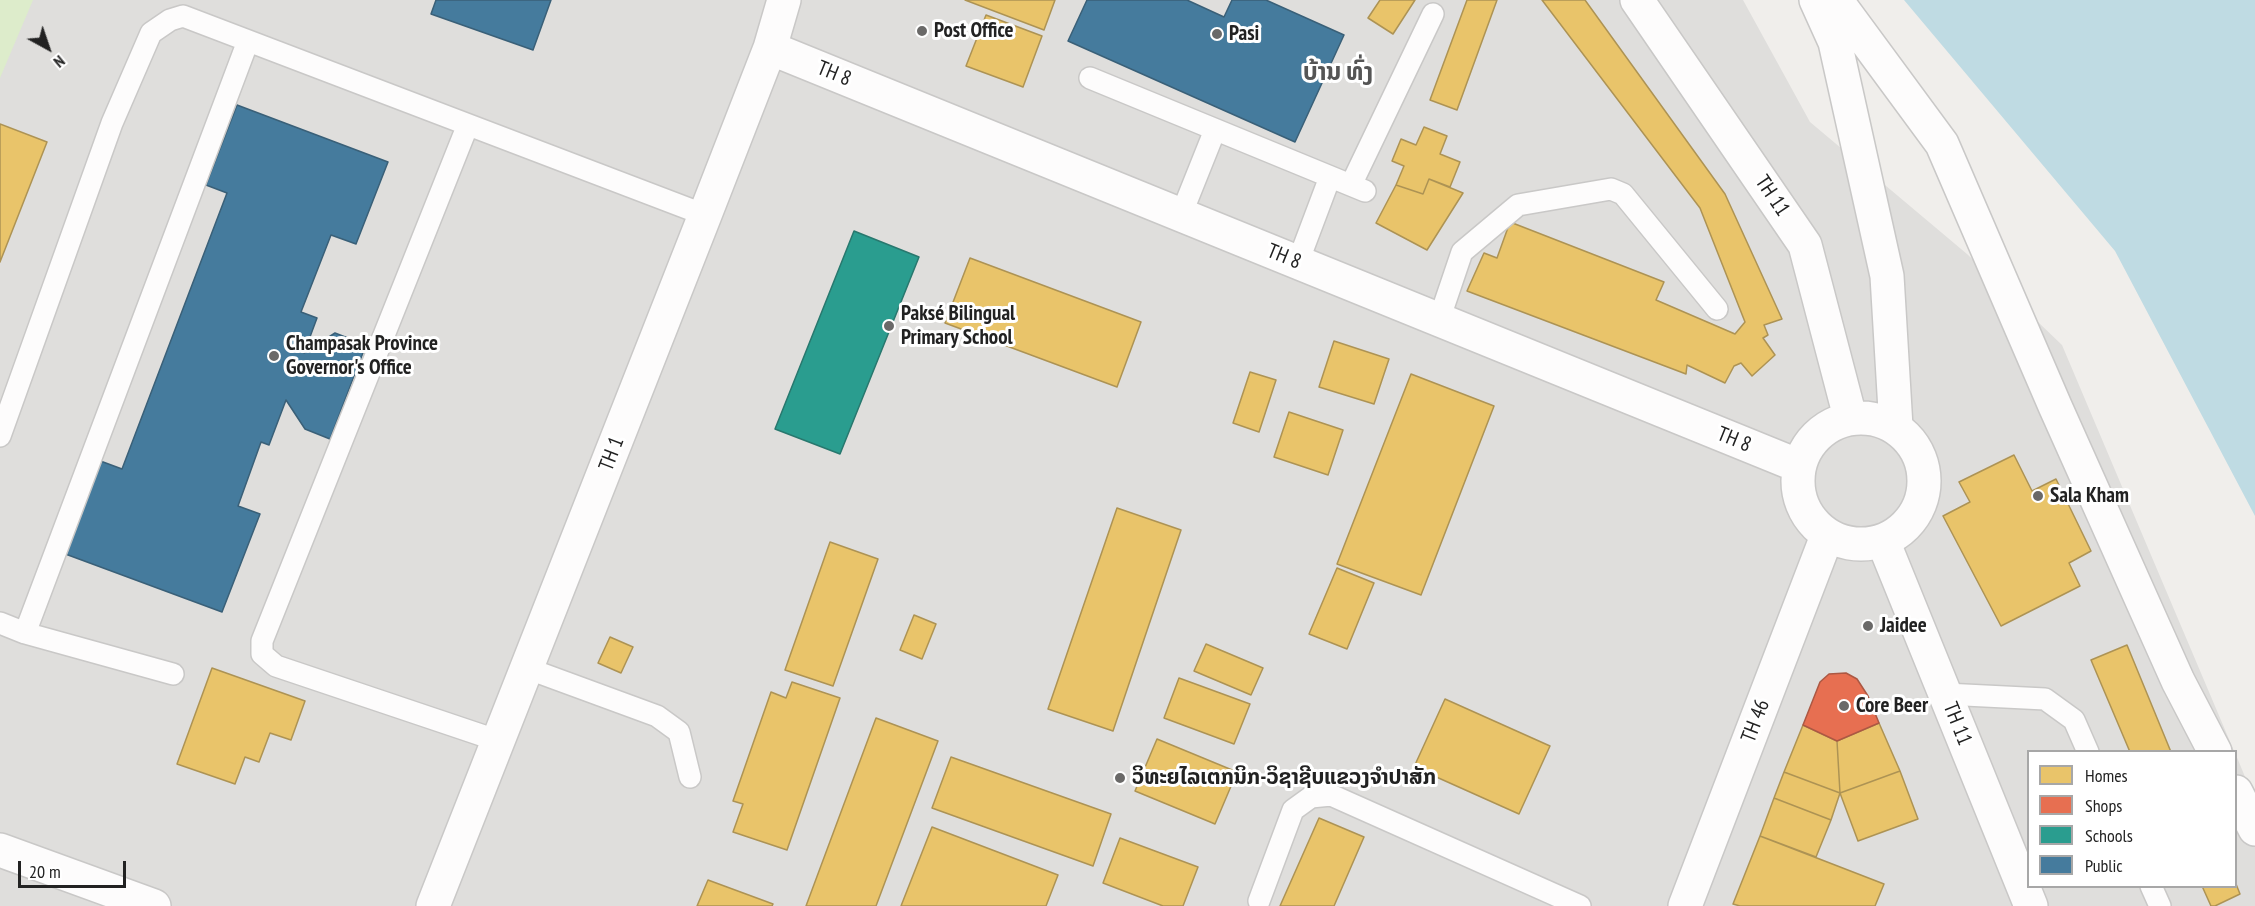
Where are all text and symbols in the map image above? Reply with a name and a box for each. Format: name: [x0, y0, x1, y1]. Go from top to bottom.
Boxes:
north arrow: [18, 18, 78, 78]
place label: Post Office: [934, 18, 1013, 44]
place label: Pasi: [1229, 21, 1259, 47]
marker: Post Office: [915, 24, 929, 38]
marker: Pasi: [1210, 27, 1224, 41]
text: N: [50, 51, 69, 72]
street label: TH 8: [813, 56, 855, 92]
district label: ບ້ານ ທົ່ງ: [1303, 59, 1373, 87]
street label: TH 11: [1749, 171, 1795, 221]
street label: TH 8: [1263, 239, 1305, 275]
place label: Paksé Bilingual Primary School: [901, 301, 1015, 351]
marker: Paksé Bilingual Primary School: [882, 319, 896, 333]
place label: Champasak Province Governor's Office: [286, 331, 438, 381]
marker: Champasak Province Governor's Office: [267, 349, 281, 363]
street label: TH 8: [1713, 422, 1755, 458]
street label: TH 1: [594, 433, 630, 475]
place label: Sala Kham: [2050, 483, 2129, 509]
marker: Sala Kham: [2031, 489, 2045, 503]
place label: Jaidee: [1880, 613, 1927, 639]
marker: Jaidee: [1861, 619, 1875, 633]
place label: Core Beer: [1856, 693, 1928, 719]
street label: TH 46: [1736, 696, 1776, 746]
marker: Core Beer: [1837, 699, 1851, 713]
street label: TH 11: [1937, 699, 1977, 749]
legend: [2027, 750, 2237, 888]
text: Homes: [2085, 764, 2128, 787]
place label: ວິທະຍໄລເຕກນິກ-ວິຊາຊີບແຂວງຈໍາປາສັກ: [1132, 765, 1436, 791]
marker: ວິທະຍໄລເຕກນິກ-ວິຊາຊີບແຂວງຈໍາປາສັກ: [1113, 771, 1127, 785]
text: Shops: [2085, 794, 2122, 817]
text: Schools: [2085, 824, 2133, 847]
scale bar: [21, 849, 129, 887]
text: Public: [2085, 854, 2123, 877]
text: 20 m: [29, 860, 61, 883]

